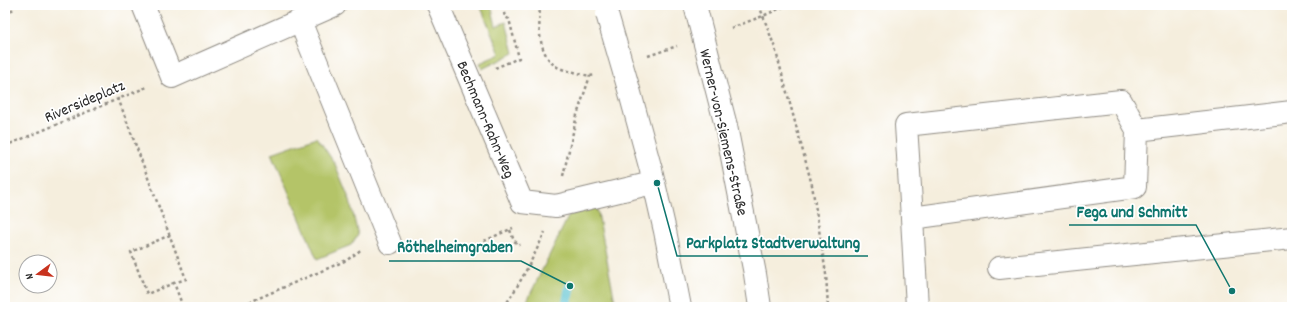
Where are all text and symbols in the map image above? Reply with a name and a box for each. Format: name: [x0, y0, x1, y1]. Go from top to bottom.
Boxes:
street label: Werner-von-Siemens-Straße: [692, 47, 753, 218]
street label: Bechmann-Rahn-Weg: [450, 58, 520, 182]
street label: Riversideplatz: [41, 75, 129, 130]
callout: Fega und Schmitt: [1069, 196, 1196, 225]
text: Fega und Schmitt: [1077, 202, 1188, 226]
callout: Parkplatz Stadtverwaltung: [677, 227, 868, 256]
callout: Röthelheimgraben: [389, 232, 521, 261]
text: Parkplatz Stadtverwaltung: [686, 233, 860, 257]
text: Röthelheimgraben: [397, 237, 513, 261]
north arrow: [18, 254, 58, 294]
text: N: [22, 271, 39, 281]

